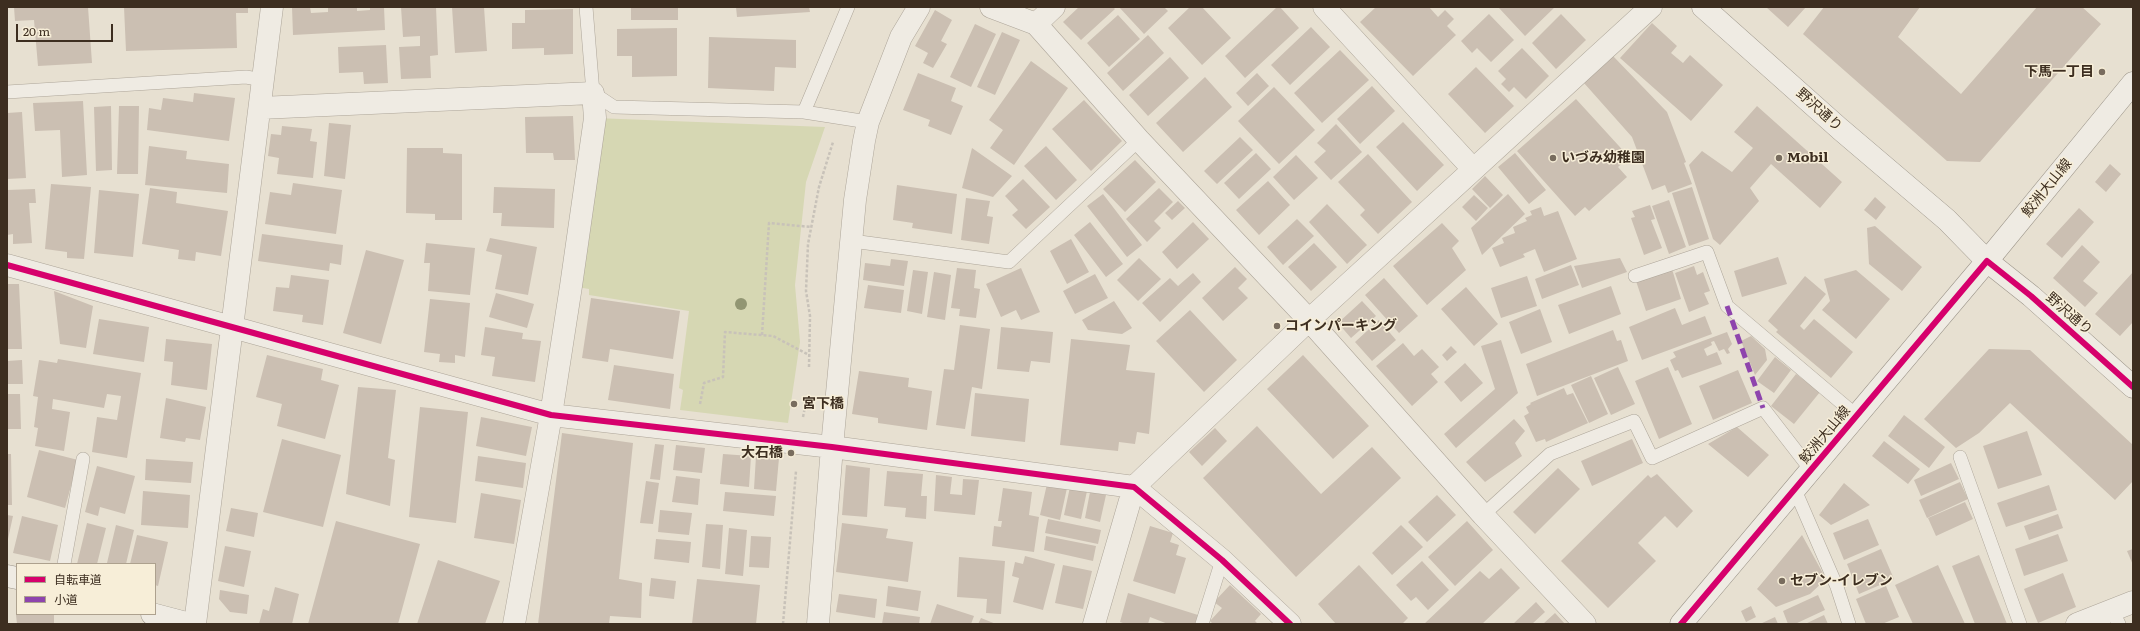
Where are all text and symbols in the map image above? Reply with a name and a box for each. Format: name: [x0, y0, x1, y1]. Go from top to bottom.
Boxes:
scale bar: [18, 16, 115, 42]
text: 20 m: [23, 22, 50, 40]
place label: 下馬一丁目: [2024, 64, 2094, 80]
marker: 下馬一丁目: [2097, 67, 2107, 77]
street label: 野沢通り: [1793, 85, 1845, 135]
place label: いづみ幼稚園: [1561, 150, 1645, 166]
place label: Mobil: [1787, 150, 1828, 166]
marker: いづみ幼稚園: [1548, 153, 1558, 163]
marker: Mobil: [1774, 153, 1784, 163]
street label: 鮫洲大山線: [2018, 156, 2076, 220]
street label: 野沢通り: [2042, 289, 2096, 339]
place label: コインパーキング: [1285, 318, 1397, 334]
marker: コインパーキング: [1272, 321, 1282, 331]
place label: 宮下橋: [802, 396, 844, 412]
marker: 宮下橋: [789, 399, 799, 409]
street label: 鮫洲大山線: [1796, 403, 1854, 467]
place label: 大石橋: [741, 445, 783, 461]
marker: 大石橋: [786, 448, 796, 458]
legend: [16, 563, 156, 615]
text: 自転車道: [54, 570, 102, 588]
place label: セブン-イレブン: [1790, 573, 1893, 589]
marker: セブン-イレブン: [1777, 576, 1787, 586]
text: 小道: [54, 590, 78, 608]

